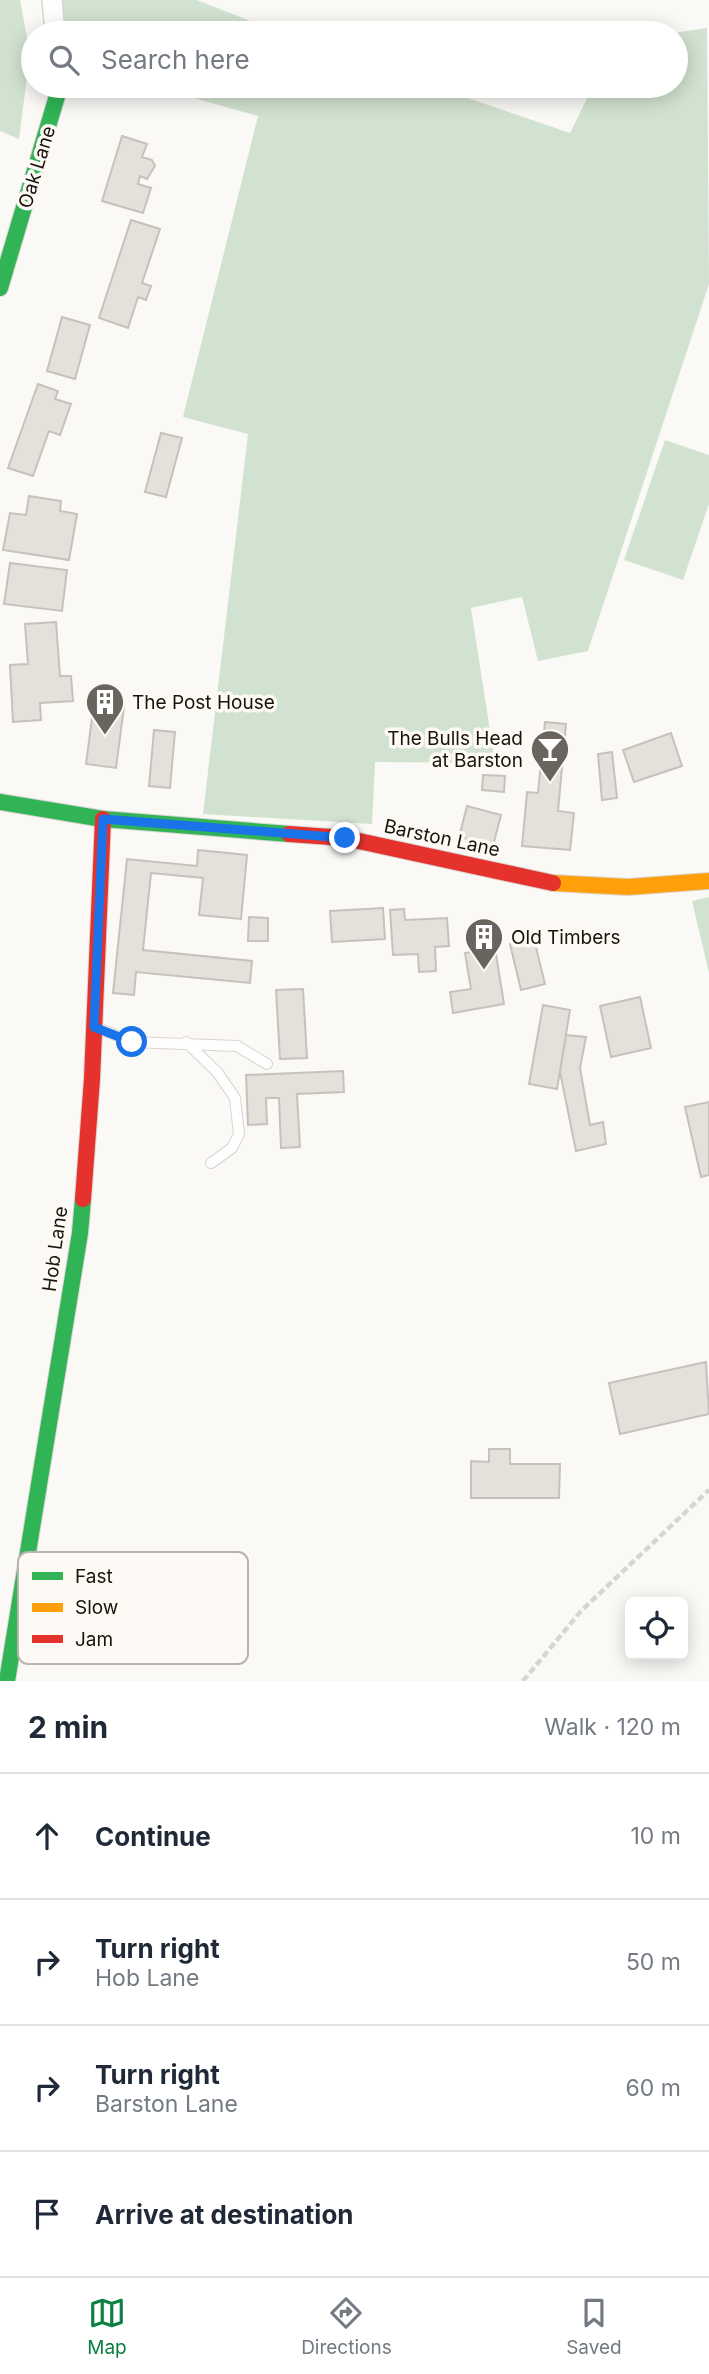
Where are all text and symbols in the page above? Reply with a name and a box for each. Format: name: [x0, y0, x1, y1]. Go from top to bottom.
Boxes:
search box: [21, 21, 688, 98]
icon: search: [45, 41, 83, 79]
text: Search here: [101, 44, 250, 75]
street label: Oak Lane: [14, 123, 60, 211]
building icon: The Post House: [84, 681, 126, 736]
place label: The Post House: [132, 691, 275, 714]
place label: The Bulls Head at Barston: [387, 727, 523, 772]
bar icon: The Bulls Head at Barston: [529, 728, 571, 783]
street label: Barston Lane: [382, 814, 502, 862]
route end: [329, 822, 360, 853]
building icon: Old Timbers: [463, 916, 505, 971]
place label: Old Timbers: [511, 926, 621, 949]
route start: [116, 1026, 147, 1057]
street label: Hob Lane: [38, 1205, 72, 1293]
legend: [18, 1552, 248, 1664]
text: Fast: [75, 1565, 113, 1588]
text: Slow: [75, 1596, 118, 1619]
map controls: [625, 1597, 688, 1660]
button: locate: [625, 1597, 688, 1660]
text: Jam: [75, 1628, 113, 1651]
text: 2 min: [28, 1709, 108, 1745]
text: Walk · 120 m: [544, 1713, 681, 1741]
icon: ahead: [28, 1817, 66, 1855]
text: Continue: [95, 1821, 211, 1852]
text: 10 m: [631, 1822, 681, 1850]
text: Turn right: [95, 1933, 220, 1964]
icon: right: [28, 1943, 66, 1981]
text: 50 m: [626, 1948, 681, 1976]
text: Hob Lane: [95, 1964, 199, 1992]
text: Turn right: [95, 2059, 220, 2090]
icon: right: [28, 2069, 66, 2107]
text: 60 m: [626, 2074, 681, 2102]
text: Barston Lane: [95, 2090, 238, 2118]
icon: arrive: [28, 2195, 66, 2233]
text: Arrive at destination: [95, 2199, 354, 2230]
tab: Map: [87, 2294, 127, 2359]
tab: Directions: [301, 2294, 392, 2359]
tab: Saved: [566, 2294, 622, 2359]

